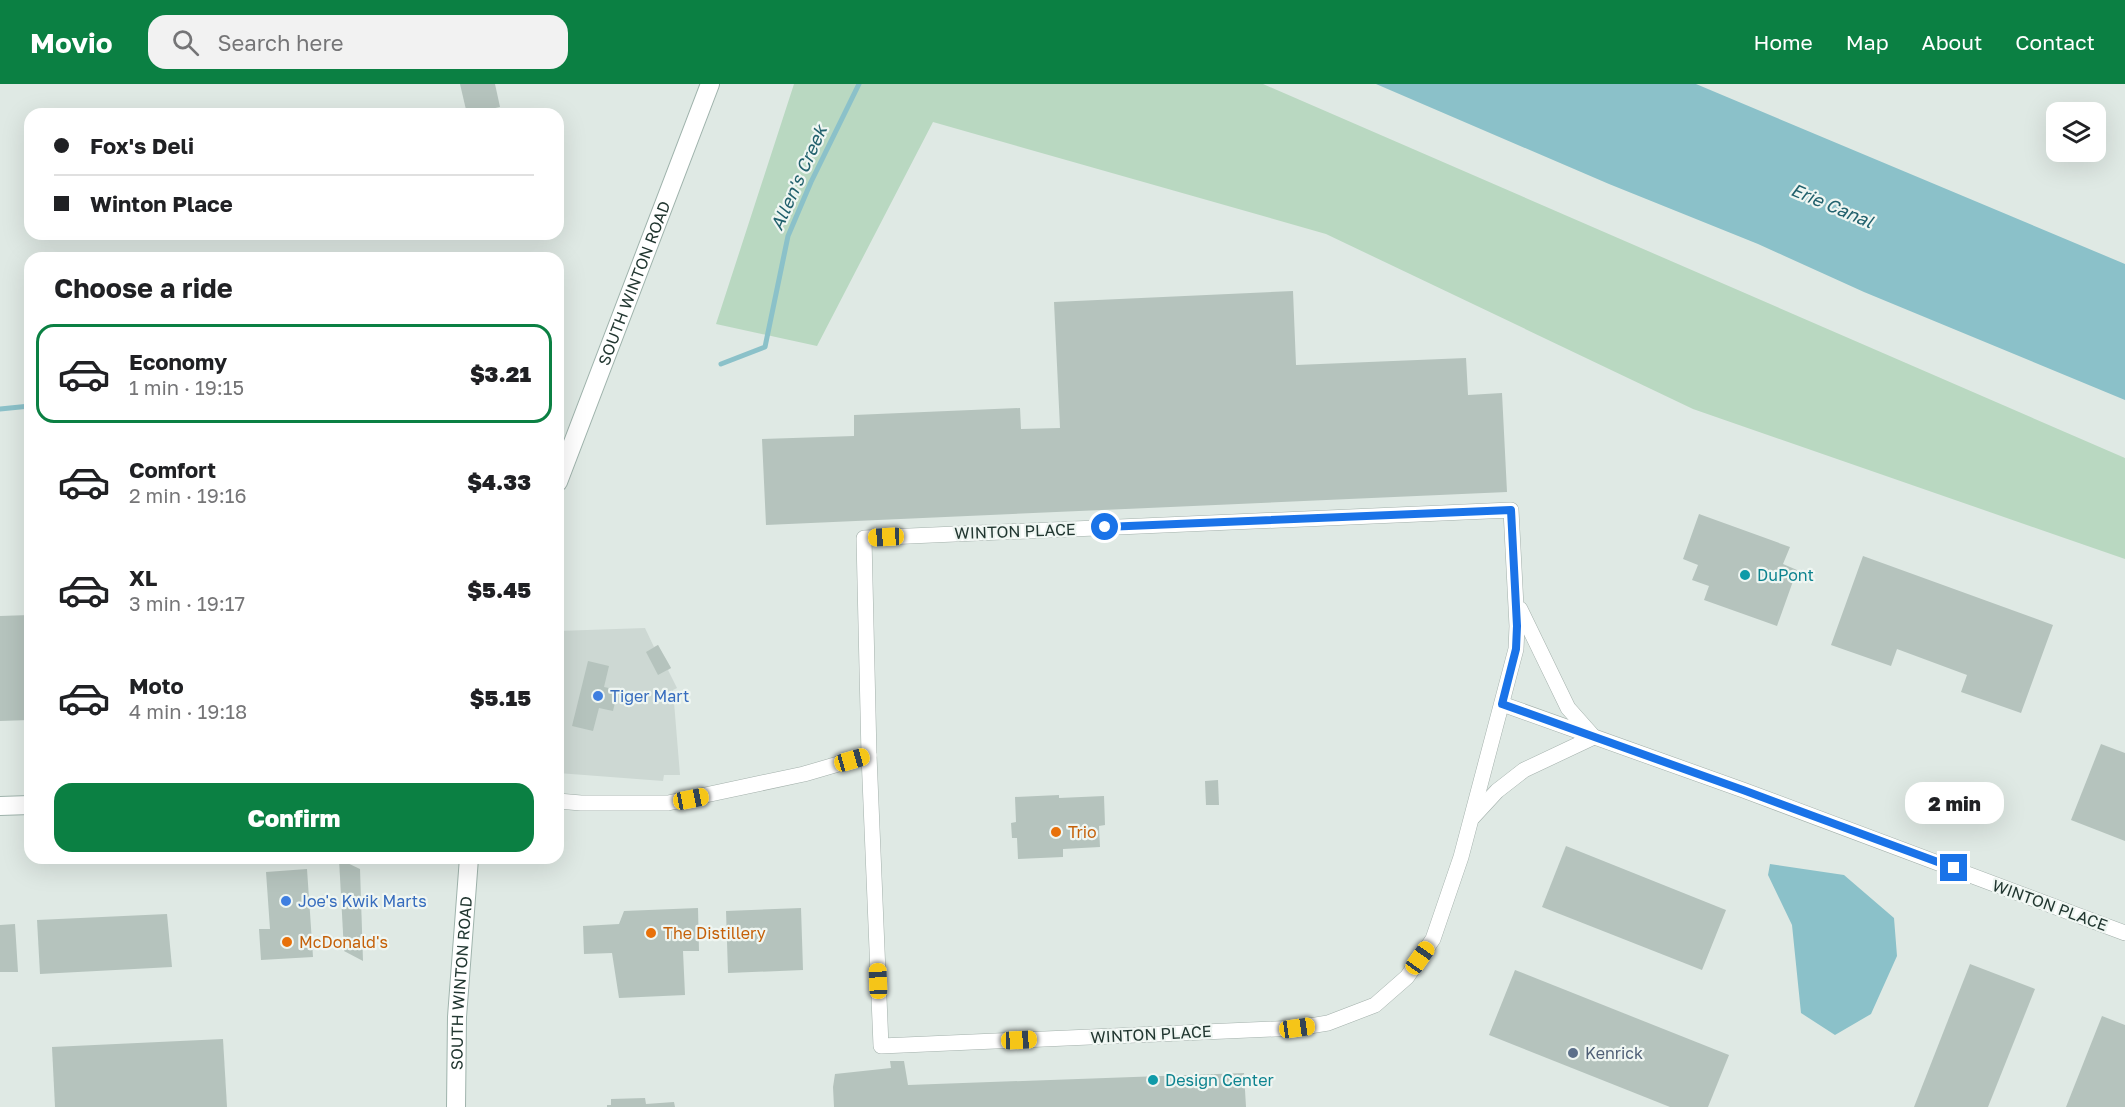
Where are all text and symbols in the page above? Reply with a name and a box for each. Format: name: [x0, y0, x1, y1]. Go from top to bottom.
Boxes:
search box: [148, 15, 568, 69]
text: Movio: [30, 26, 112, 59]
icon: search: [169, 26, 202, 59]
text: Search here: [217, 29, 344, 56]
text: Home: [1753, 29, 1813, 55]
text: Map: [1846, 29, 1889, 55]
text: About: [1922, 29, 1982, 55]
text: Contact: [2015, 29, 2095, 55]
map controls: [2046, 102, 2106, 162]
button: layers: [2046, 102, 2106, 162]
water label: Allen's Creek: [765, 120, 832, 233]
text: Fox's Deli: [90, 132, 194, 159]
water label: Erie Canal: [1788, 178, 1878, 233]
text: Winton Place: [90, 190, 233, 217]
street label: SOUTH WINTON ROAD: [594, 198, 674, 368]
text: Choose a ride: [54, 272, 233, 304]
icon: car: [57, 347, 111, 401]
text: Economy: [129, 348, 227, 375]
text: $3.21: [470, 360, 531, 387]
text: 1 min · 19:15: [129, 375, 244, 399]
icon: car: [57, 455, 111, 509]
text: Comfort: [129, 456, 216, 483]
text: $4.33: [467, 468, 531, 495]
text: 2 min · 19:16: [129, 483, 247, 507]
route start: [1091, 513, 1118, 540]
street label: WINTON PLACE: [954, 519, 1076, 543]
car: [868, 527, 904, 547]
icon: car: [57, 563, 111, 617]
text: XL: [129, 564, 157, 591]
place label: DuPont: [1757, 565, 1814, 585]
marker: DuPont: [1738, 568, 1752, 582]
text: $5.45: [467, 576, 531, 603]
text: 3 min · 19:17: [129, 591, 245, 615]
icon: car: [57, 671, 111, 725]
text: Moto: [129, 672, 184, 699]
text: $5.15: [470, 684, 531, 711]
place label: Tiger Mart: [610, 686, 689, 706]
marker: Tiger Mart: [591, 689, 605, 703]
text: 4 min · 19:18: [129, 699, 247, 723]
car: [832, 746, 872, 774]
callout: 2 min: [1904, 781, 2004, 823]
button: Confirm: [54, 783, 534, 852]
car: [672, 787, 710, 811]
text: 2 min: [1928, 791, 1981, 815]
place label: Trio: [1068, 822, 1097, 842]
marker: Trio: [1049, 825, 1063, 839]
route end: [1940, 854, 1967, 881]
street label: WINTON PLACE: [1990, 875, 2110, 935]
place label: Joe's Kwik Marts: [298, 891, 427, 911]
marker: Joe's Kwik Marts: [279, 894, 293, 908]
street label: SOUTH WINTON ROAD: [446, 895, 476, 1070]
place label: The Distillery: [663, 923, 766, 943]
marker: The Distillery: [644, 926, 658, 940]
place label: McDonald's: [299, 932, 388, 952]
marker: McDonald's: [280, 935, 294, 949]
car: [1402, 938, 1438, 978]
car: [868, 963, 888, 999]
car: [1278, 1017, 1316, 1039]
street label: WINTON PLACE: [1090, 1021, 1212, 1047]
car: [1001, 1030, 1037, 1050]
place label: Kenrick: [1585, 1043, 1643, 1063]
marker: Kenrick: [1566, 1046, 1580, 1060]
place label: Design Center: [1165, 1070, 1274, 1090]
marker: Design Center: [1146, 1073, 1160, 1087]

